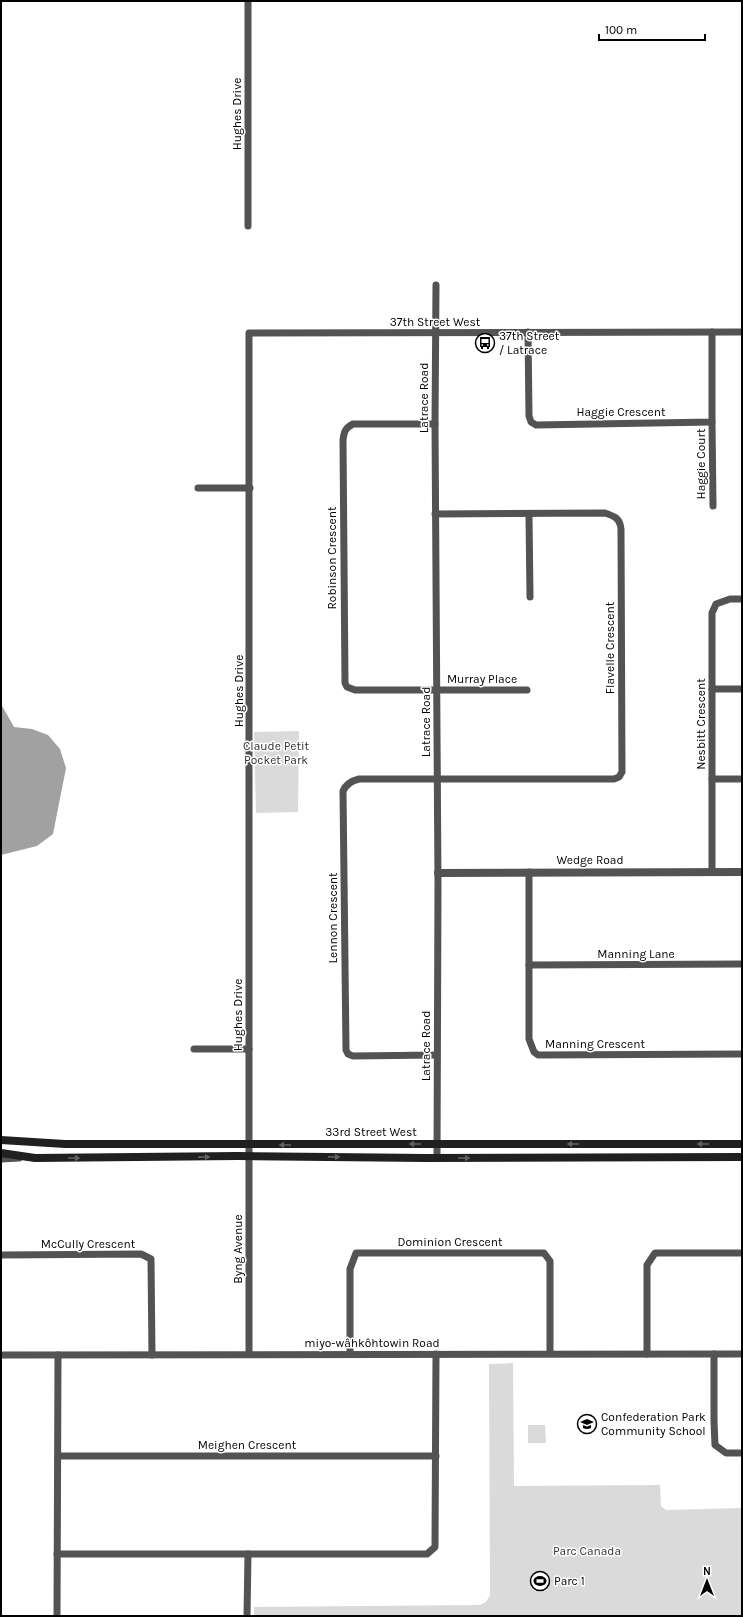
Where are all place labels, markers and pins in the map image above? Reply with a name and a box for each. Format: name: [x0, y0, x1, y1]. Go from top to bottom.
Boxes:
place label: 37th Street / Latrace: [499, 329, 560, 357]
bus stop icon: 37th Street / Latrace: [474, 332, 496, 354]
place label: Confederation Park Community School: [601, 1410, 706, 1438]
school or university icon: Confederation Park Community School: [576, 1413, 598, 1435]
sports icon: Parc 1: [529, 1570, 551, 1592]
place label: Parc 1: [554, 1574, 585, 1588]

